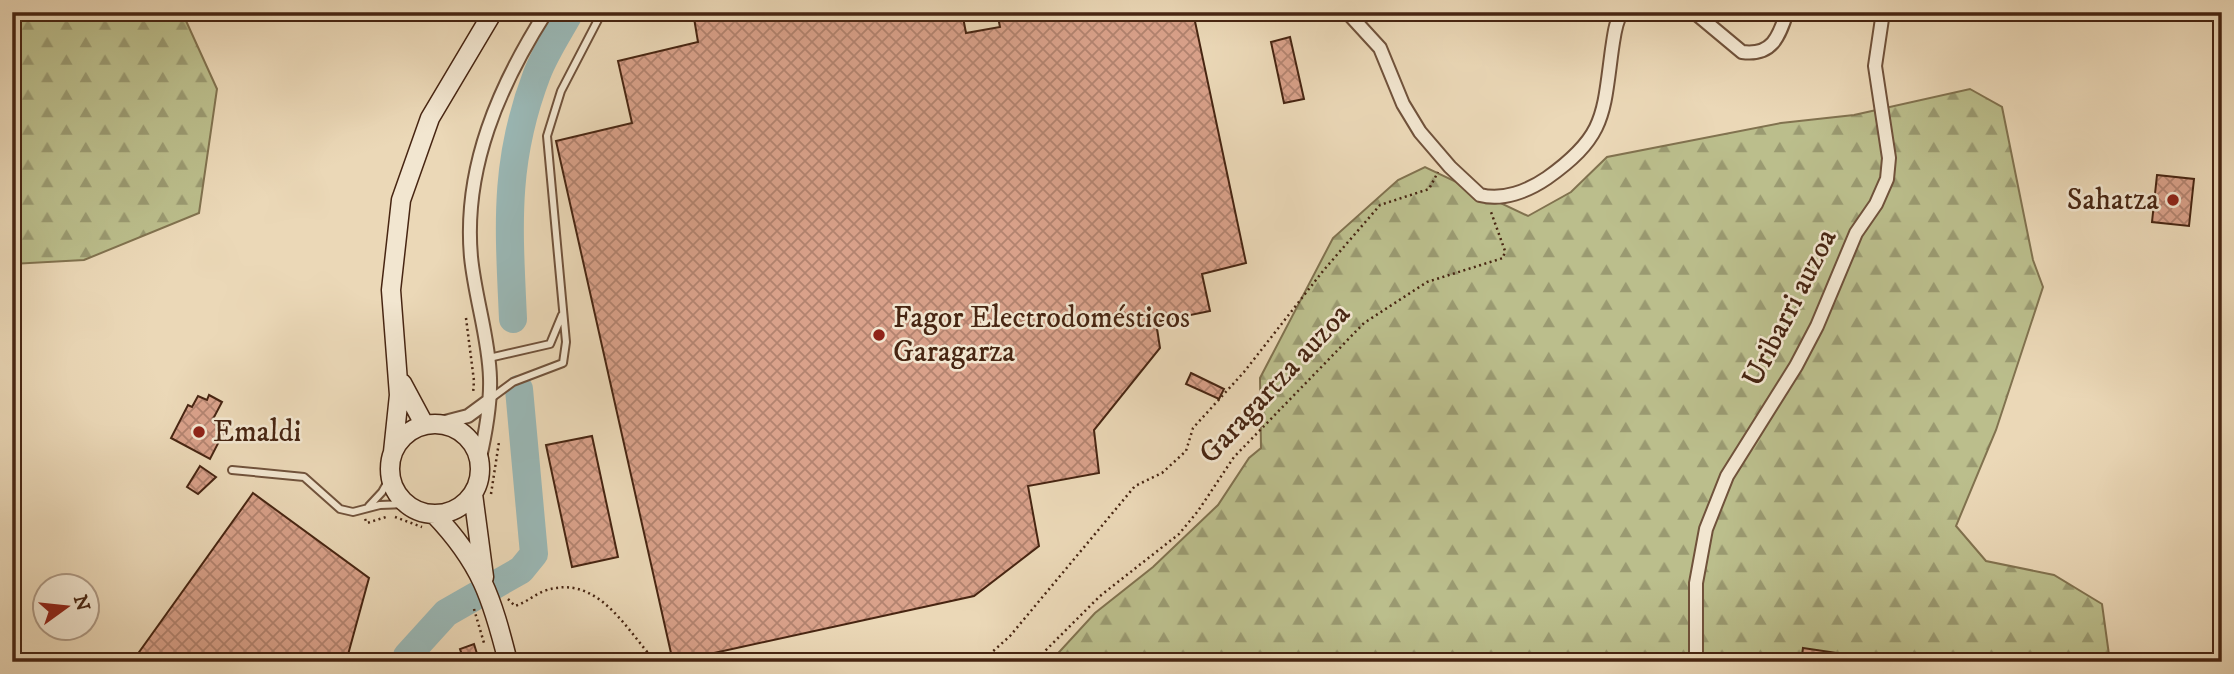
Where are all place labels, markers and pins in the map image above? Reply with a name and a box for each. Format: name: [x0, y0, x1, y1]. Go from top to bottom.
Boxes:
place label: Sahatza: [2067, 182, 2159, 219]
marker: Sahatza: [2165, 192, 2181, 208]
place label: Fagor Electrodomésticos Garagarza: [893, 300, 1190, 371]
marker: Fagor Electrodomésticos Garagarza: [871, 327, 887, 343]
place label: Emaldi: [213, 414, 301, 451]
marker: Emaldi: [191, 424, 207, 440]

